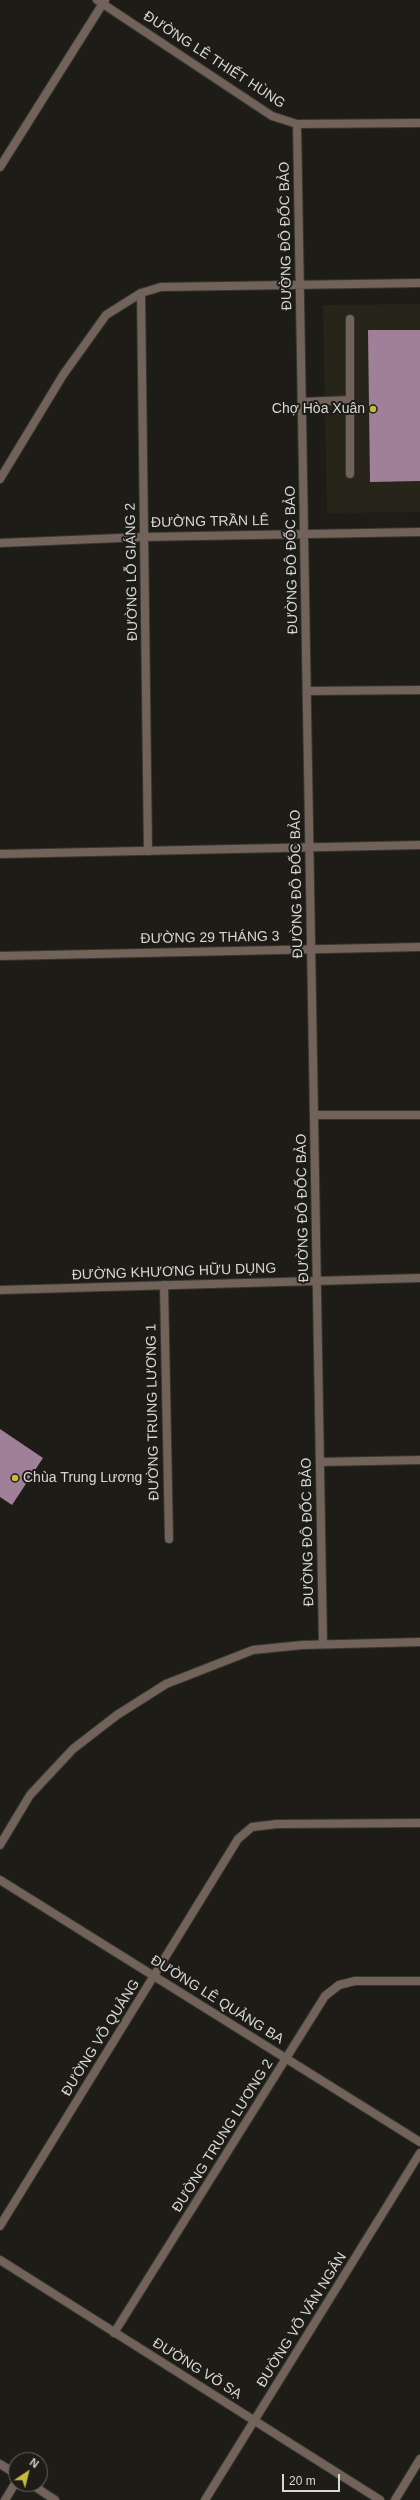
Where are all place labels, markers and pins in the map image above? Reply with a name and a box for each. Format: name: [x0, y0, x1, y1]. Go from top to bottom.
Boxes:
place label: Chợ Hòa Xuân: [272, 401, 365, 417]
marker: Chợ Hòa Xuân: [368, 404, 378, 414]
place label: Chùa Trung Lương: [23, 1470, 142, 1486]
marker: Chùa Trung Lương: [10, 1473, 20, 1483]

